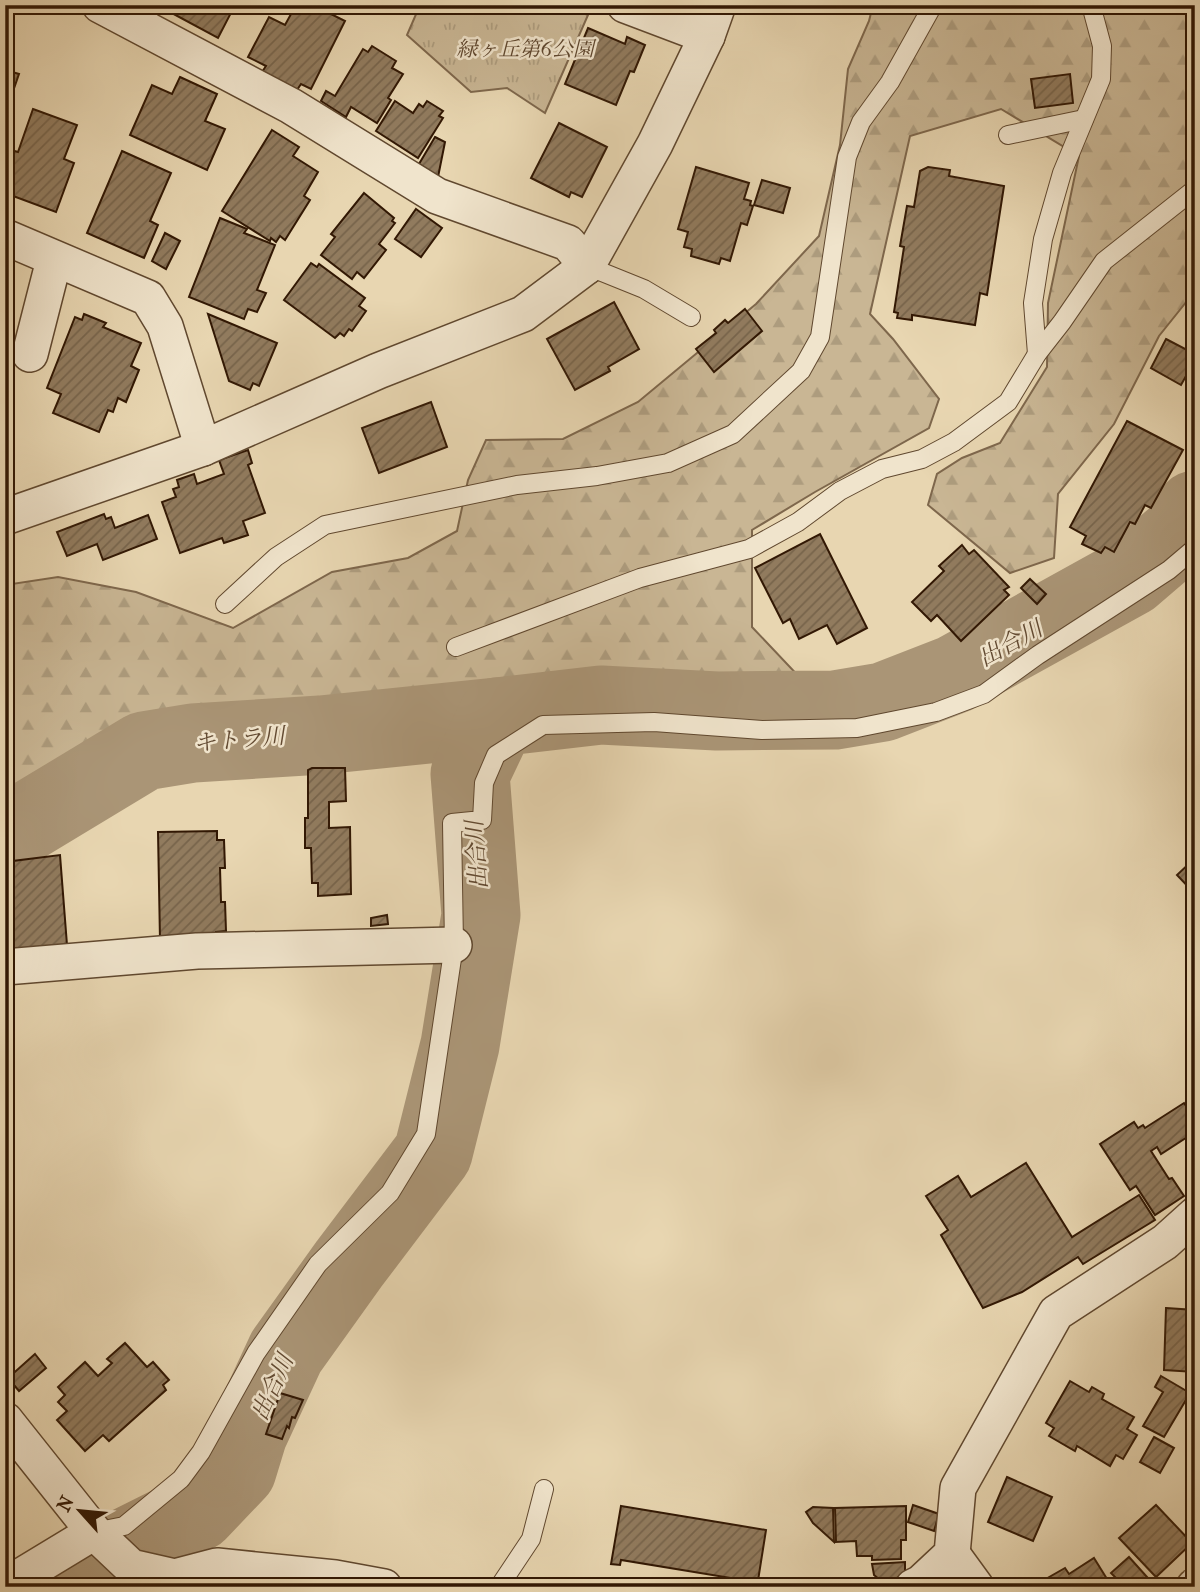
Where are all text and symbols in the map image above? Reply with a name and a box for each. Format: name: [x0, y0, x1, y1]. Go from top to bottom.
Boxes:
park label: 緑ヶ丘第6公園: [456, 37, 597, 61]
water label: 出合川: [974, 613, 1050, 672]
water label: キトラ川: [192, 722, 289, 757]
water label: 出合川: [460, 817, 492, 890]
water label: 出合川: [246, 1347, 300, 1424]
north arrow: [46, 1476, 116, 1546]
text: N: [53, 1492, 79, 1515]

